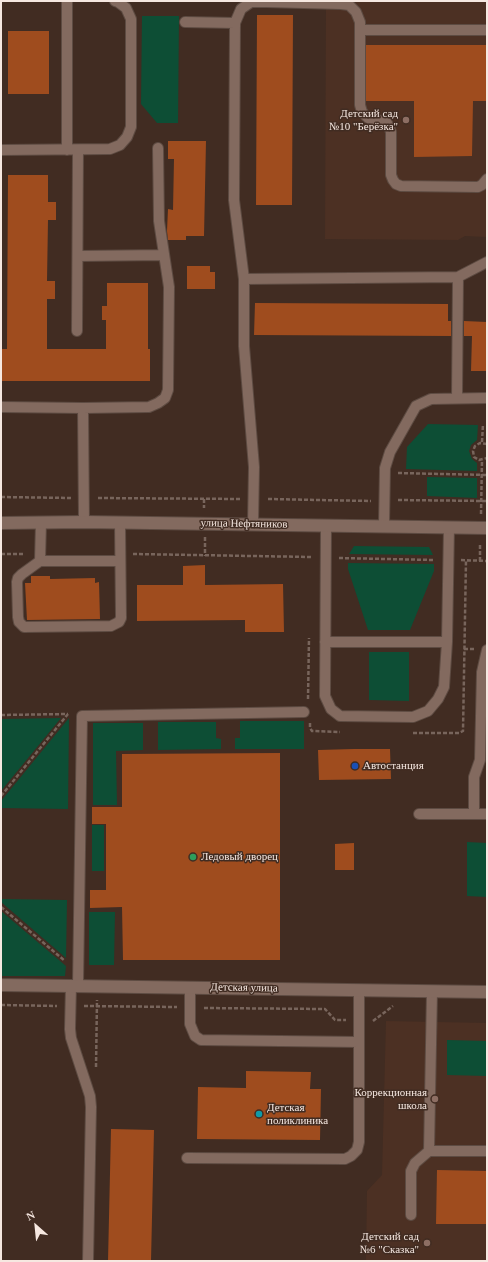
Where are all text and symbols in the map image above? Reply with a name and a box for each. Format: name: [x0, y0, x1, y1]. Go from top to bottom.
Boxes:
place label: Детский сад №10 "Берёзка": [329, 107, 398, 133]
marker: Детский сад №10 "Берёзка": [401, 115, 411, 125]
street label: улица Нефтяников: [200, 517, 288, 531]
place label: Автостанция: [363, 759, 424, 773]
marker: Автостанция: [350, 761, 360, 771]
place label: Ледовый дворец: [201, 850, 278, 864]
marker: Ледовый дворец: [188, 852, 198, 862]
street label: Детская улица: [210, 981, 278, 995]
place label: Коррекционная школа: [354, 1086, 427, 1112]
marker: Коррекционная школа: [430, 1094, 440, 1104]
place label: Детская поликлиника: [267, 1101, 328, 1127]
marker: Детская поликлиника: [254, 1109, 264, 1119]
north arrow: [16, 1206, 56, 1246]
text: N: [24, 1208, 37, 1222]
place label: Детский сад №6 "Сказка": [359, 1230, 419, 1256]
marker: Детский сад №6 "Сказка": [422, 1238, 432, 1248]

